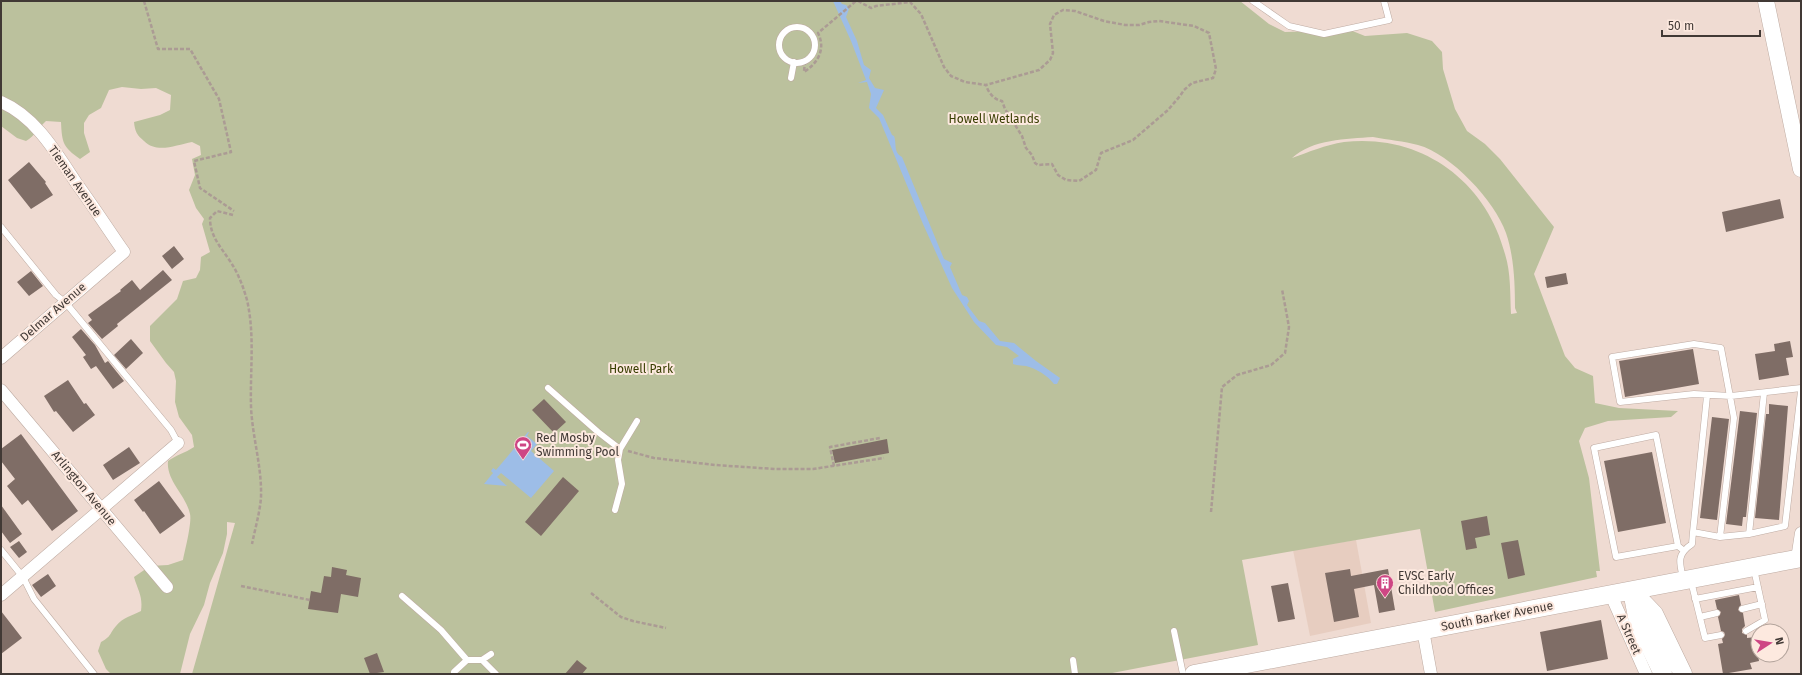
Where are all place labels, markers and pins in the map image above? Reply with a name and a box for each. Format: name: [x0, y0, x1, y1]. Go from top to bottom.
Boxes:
place label: Red Mosby Swimming Pool: [536, 431, 620, 459]
sports icon: Red Mosby Swimming Pool: [513, 435, 533, 460]
place label: EVSC Early Childhood Offices: [1398, 569, 1494, 597]
building icon: EVSC Early Childhood Offices: [1375, 573, 1395, 598]

